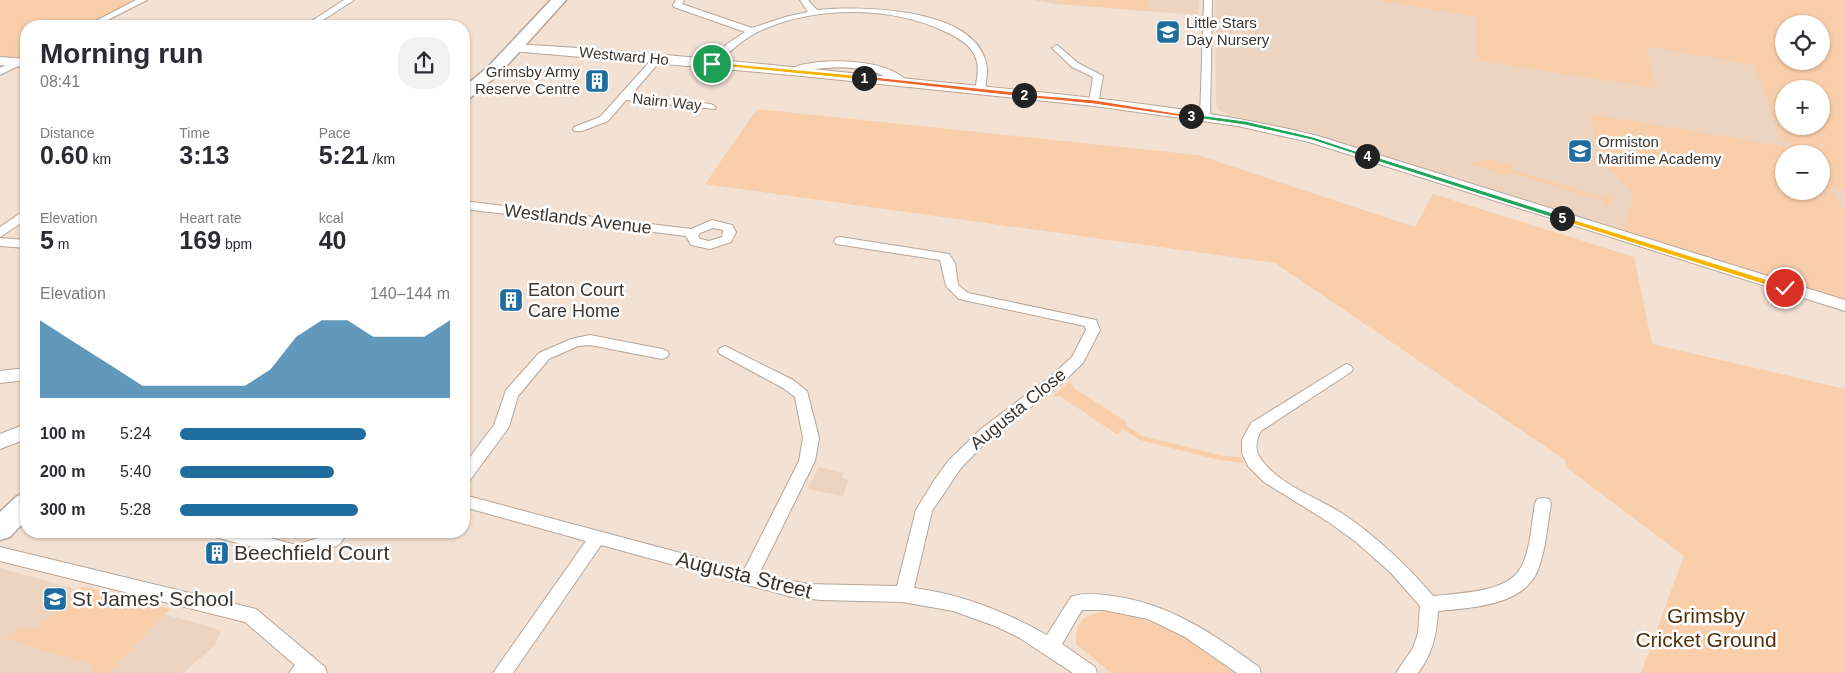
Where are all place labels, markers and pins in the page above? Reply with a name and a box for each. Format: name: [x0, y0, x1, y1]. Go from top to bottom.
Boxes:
place label: Little Stars Day Nursery: [1186, 14, 1270, 48]
school or university icon: Little Stars Day Nursery: [1155, 19, 1181, 45]
pin: [691, 43, 733, 85]
place label: Grimsby Army Reserve Centre: [475, 63, 580, 97]
pin: 1: [852, 66, 876, 90]
building icon: Grimsby Army Reserve Centre: [584, 68, 610, 94]
pin: 2: [1012, 82, 1036, 108]
pin: 3: [1178, 104, 1204, 128]
place label: Ormiston Maritime Academy: [1598, 133, 1722, 167]
school or university icon: Ormiston Maritime Academy: [1567, 138, 1593, 164]
pin: 4: [1354, 144, 1380, 168]
pin: 5: [1550, 206, 1574, 230]
pin: [1764, 267, 1806, 309]
place label: Eaton Court Care Home: [528, 280, 624, 321]
building icon: Eaton Court Care Home: [498, 287, 524, 313]
building icon: Beechfield Court: [204, 540, 230, 566]
place label: Beechfield Court: [234, 541, 389, 564]
school or university icon: St James' School: [42, 586, 68, 612]
place label: St James' School: [72, 587, 234, 610]

